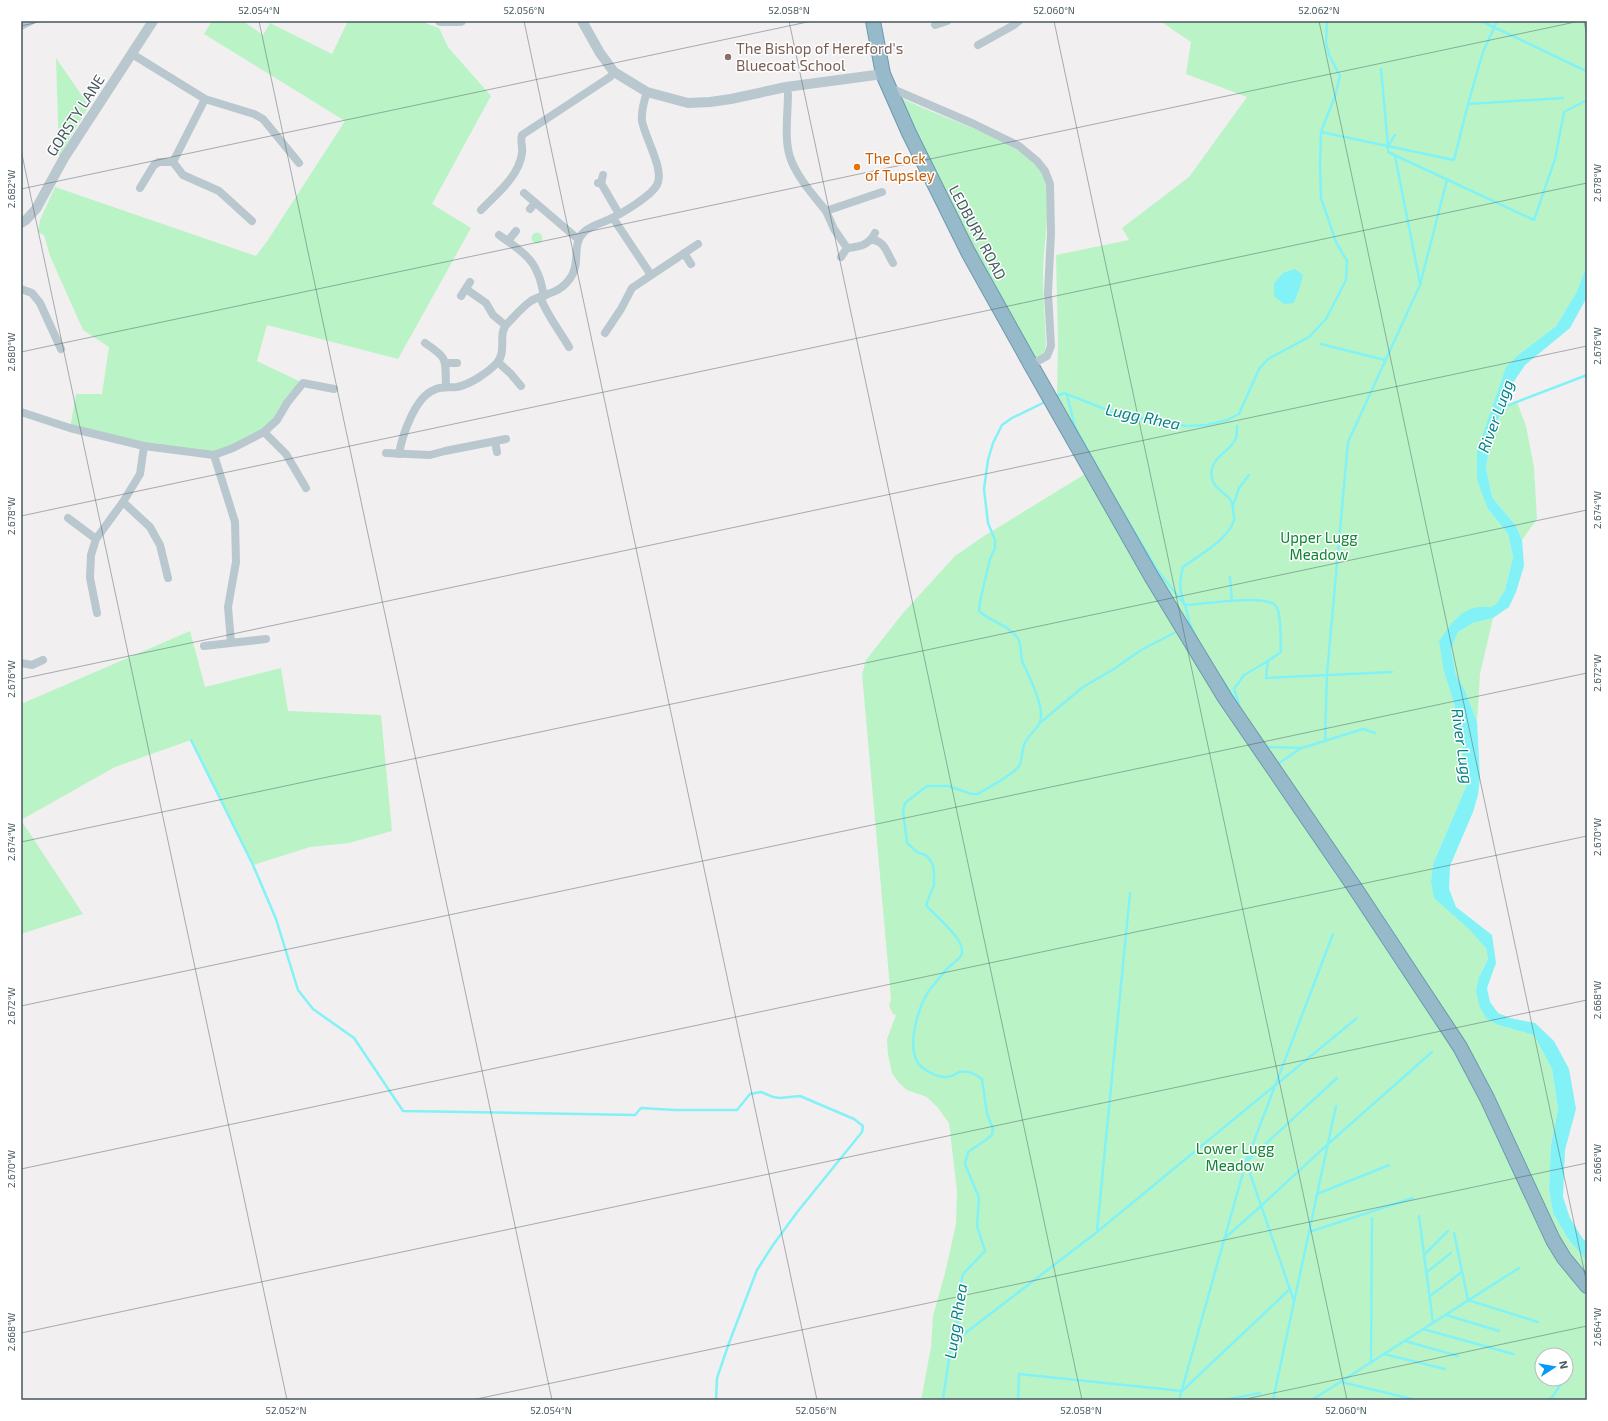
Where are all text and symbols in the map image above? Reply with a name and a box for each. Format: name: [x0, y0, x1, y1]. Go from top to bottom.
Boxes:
text: 52.054°N: [238, 4, 280, 16]
text: 52.056°N: [503, 4, 545, 16]
text: 52.058°N: [768, 4, 810, 16]
text: 52.060°N: [1033, 4, 1075, 16]
text: 52.062°N: [1298, 4, 1340, 16]
place label: The Bishop of Hereford's Bluecoat School: [736, 39, 903, 74]
marker: The Bishop of Hereford's Bluecoat School: [723, 52, 733, 62]
street label: GORSTY LANE: [42, 71, 108, 159]
place label: The Cock of Tupsley: [865, 149, 935, 184]
marker: The Cock of Tupsley: [852, 162, 862, 172]
text: 2.678°W: [1591, 164, 1603, 202]
text: 2.682°W: [5, 169, 17, 208]
street label: LEDBURY ROAD: [946, 182, 1010, 282]
text: 2.676°W: [1591, 327, 1603, 365]
text: 2.680°W: [5, 332, 17, 371]
water label: River Lugg: [1473, 377, 1517, 455]
water label: Lugg Rhea: [1104, 399, 1182, 433]
text: 2.674°W: [1591, 490, 1603, 529]
text: 2.678°W: [5, 497, 17, 535]
park label: Upper Lugg Meadow: [1280, 528, 1358, 563]
text: 2.672°W: [1591, 654, 1603, 692]
text: 2.676°W: [5, 660, 17, 698]
water label: River Lugg: [1448, 707, 1478, 785]
text: 2.670°W: [1591, 818, 1603, 856]
text: 2.674°W: [5, 822, 17, 861]
text: 2.668°W: [1591, 980, 1603, 1019]
text: 2.672°W: [5, 987, 17, 1025]
park label: Lower Lugg Meadow: [1196, 1139, 1275, 1174]
text: 2.666°W: [1591, 1143, 1603, 1182]
text: 2.670°W: [5, 1150, 17, 1188]
water label: Lugg Rhea: [940, 1282, 970, 1360]
text: 2.664°W: [1591, 1307, 1603, 1346]
text: 2.668°W: [5, 1312, 17, 1351]
north arrow: [1534, 1347, 1574, 1387]
text: N: [1557, 1360, 1571, 1370]
text: 52.052°N: [266, 1404, 306, 1416]
text: 52.054°N: [530, 1404, 572, 1416]
text: 52.056°N: [795, 1404, 837, 1416]
text: 52.058°N: [1060, 1404, 1102, 1416]
text: 52.060°N: [1325, 1404, 1367, 1416]

